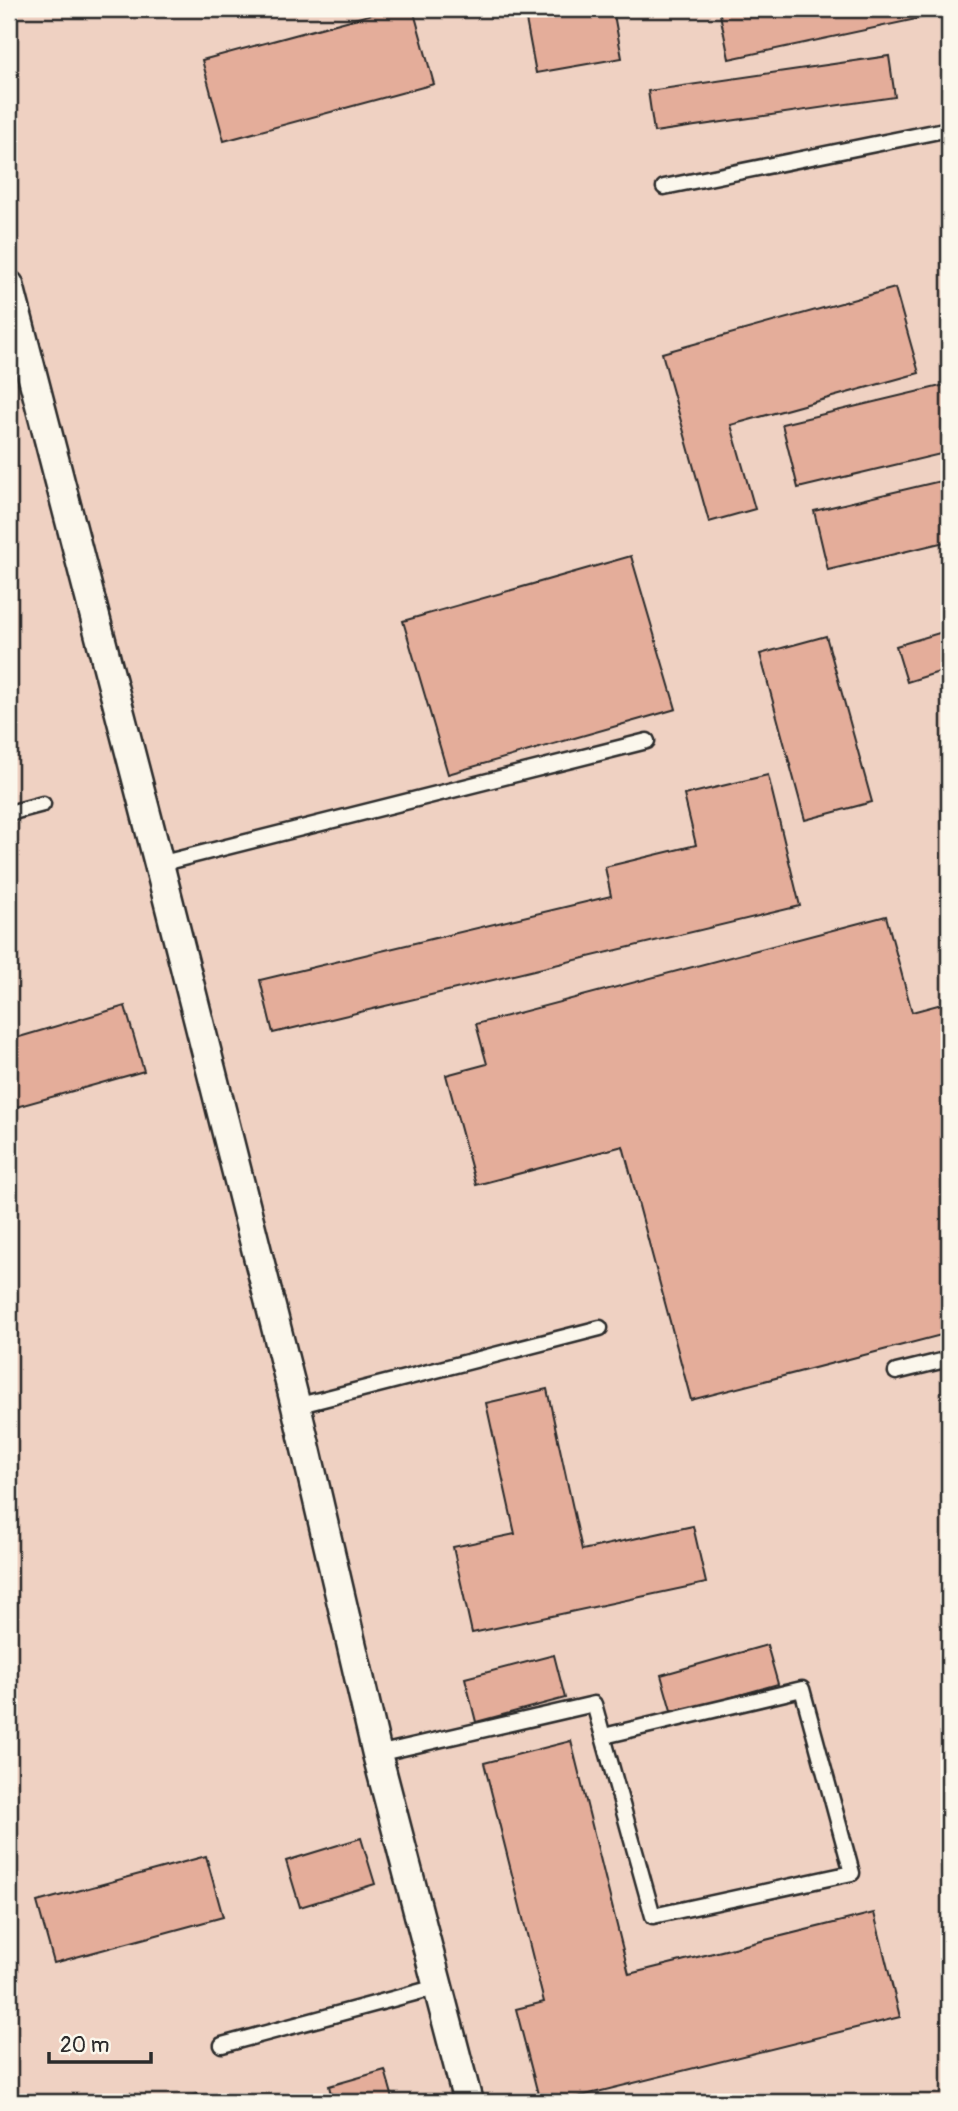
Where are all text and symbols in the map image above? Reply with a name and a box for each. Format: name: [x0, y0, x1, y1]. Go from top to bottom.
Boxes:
scale bar: [49, 2020, 150, 2064]
text: 20 m: [60, 2032, 109, 2059]

